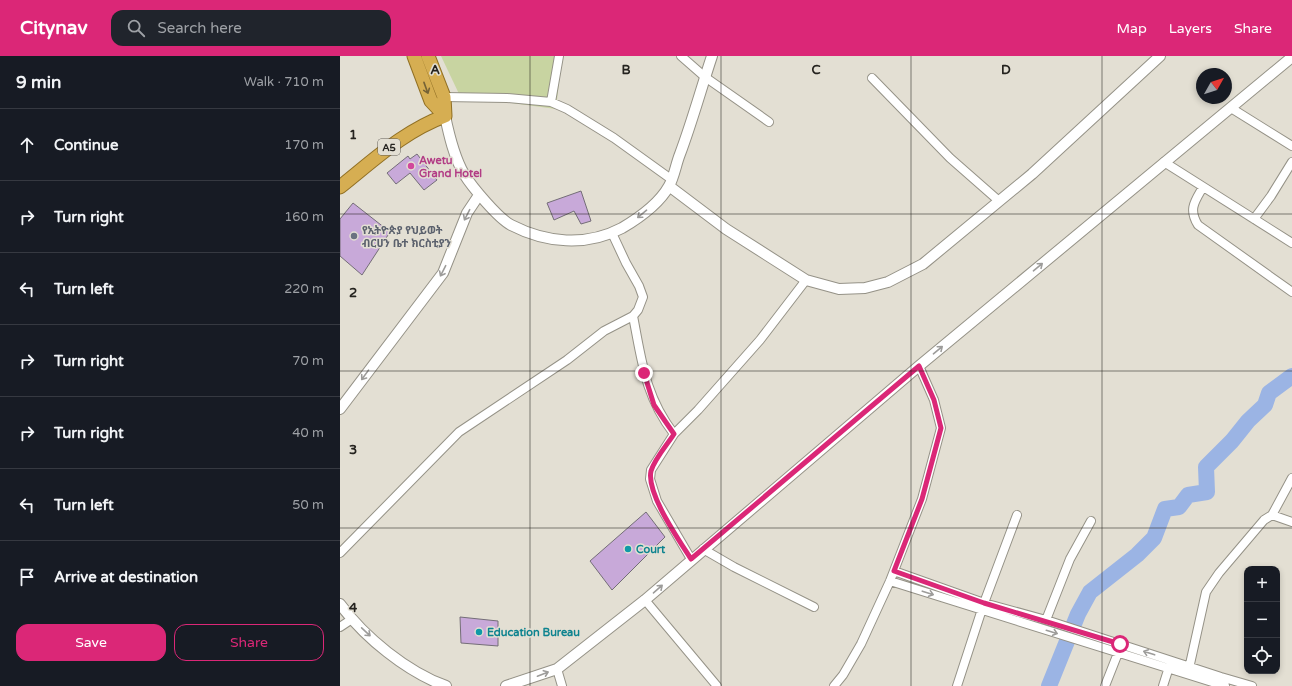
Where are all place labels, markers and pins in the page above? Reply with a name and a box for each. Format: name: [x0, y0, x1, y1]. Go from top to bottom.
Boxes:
place label: Awetu Grand Hotel: [419, 154, 482, 180]
marker: Awetu Grand Hotel: [406, 161, 416, 171]
place label: የኢትዮጵያ የህይወት ብርሀን ቤተ ክርስቲያን: [362, 224, 452, 250]
marker: የኢትዮጵያ የህይወት ብርሀን ቤተ ክርስቲያን: [349, 231, 359, 241]
place label: Court: [636, 543, 666, 556]
marker: Court: [623, 544, 633, 554]
place label: Education Bureau: [487, 626, 580, 639]
marker: Education Bureau: [474, 627, 484, 637]

